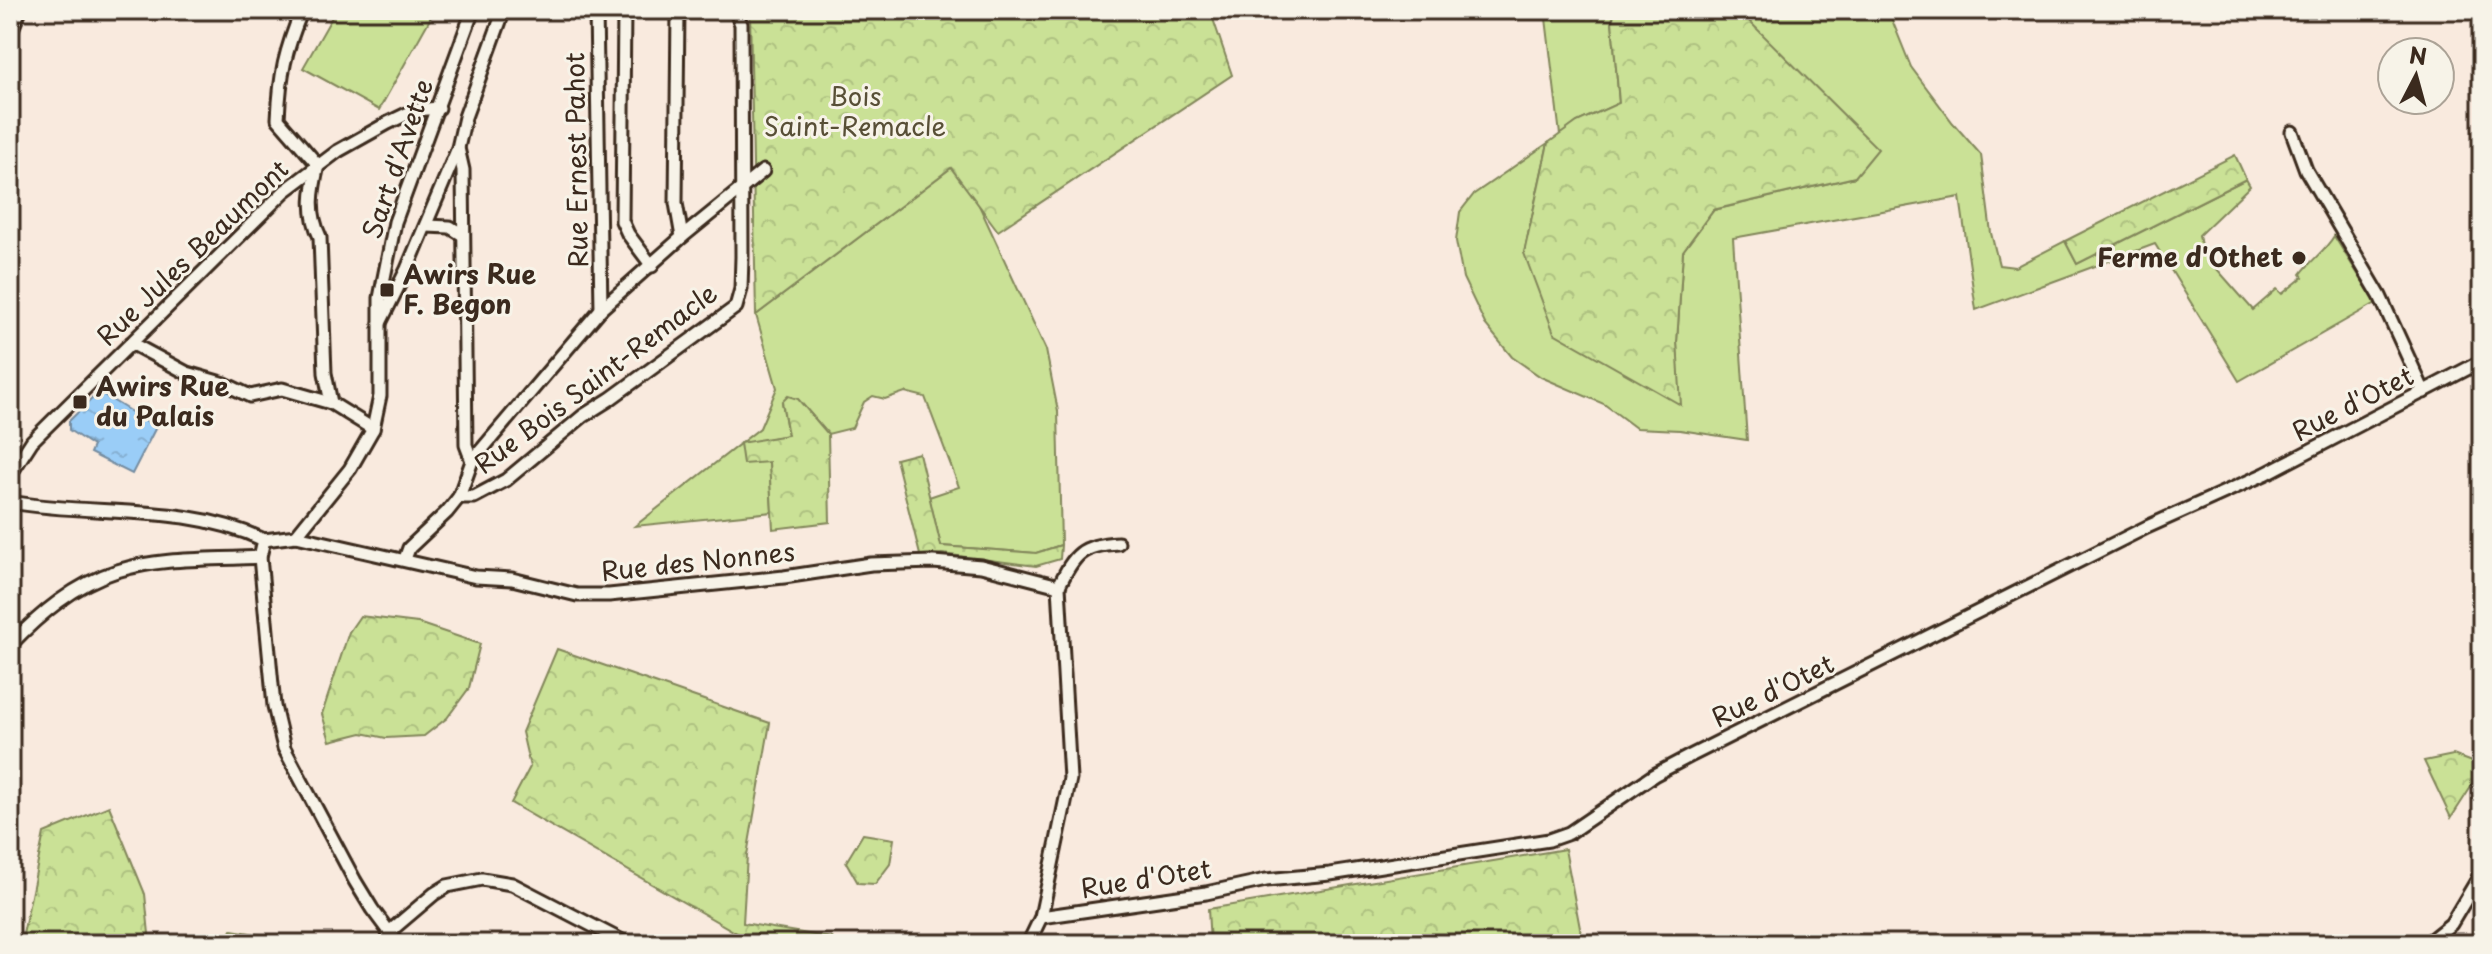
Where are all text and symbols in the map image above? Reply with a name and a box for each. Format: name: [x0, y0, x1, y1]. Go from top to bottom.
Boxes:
north arrow: [2376, 36, 2456, 116]
text: N: [2408, 37, 2429, 72]
street label: Rue Ernest Pahot: [554, 52, 597, 268]
street label: Sart d'Avette: [351, 73, 442, 244]
park label: Bois Saint-Remacle: [764, 76, 946, 145]
street label: Rue Jules Beaumont: [87, 150, 297, 354]
place label: Ferme d'Othet: [2097, 237, 2283, 276]
marker: Ferme d'Othet: [2290, 249, 2308, 267]
place label: Awirs Rue F. Begon: [403, 254, 536, 323]
street label: Rue Bois Saint-Remacle: [465, 273, 725, 482]
marker: Awirs Rue F. Begon: [378, 281, 396, 299]
street label: Rue d'Otet: [2285, 355, 2420, 450]
place label: Awirs Rue du Palais: [96, 366, 229, 435]
marker: Awirs Rue du Palais: [71, 393, 89, 411]
street label: Rue des Nonnes: [599, 531, 797, 590]
street label: Rue d'Otet: [1705, 643, 1840, 736]
street label: Rue d'Otet: [1078, 848, 1214, 907]

